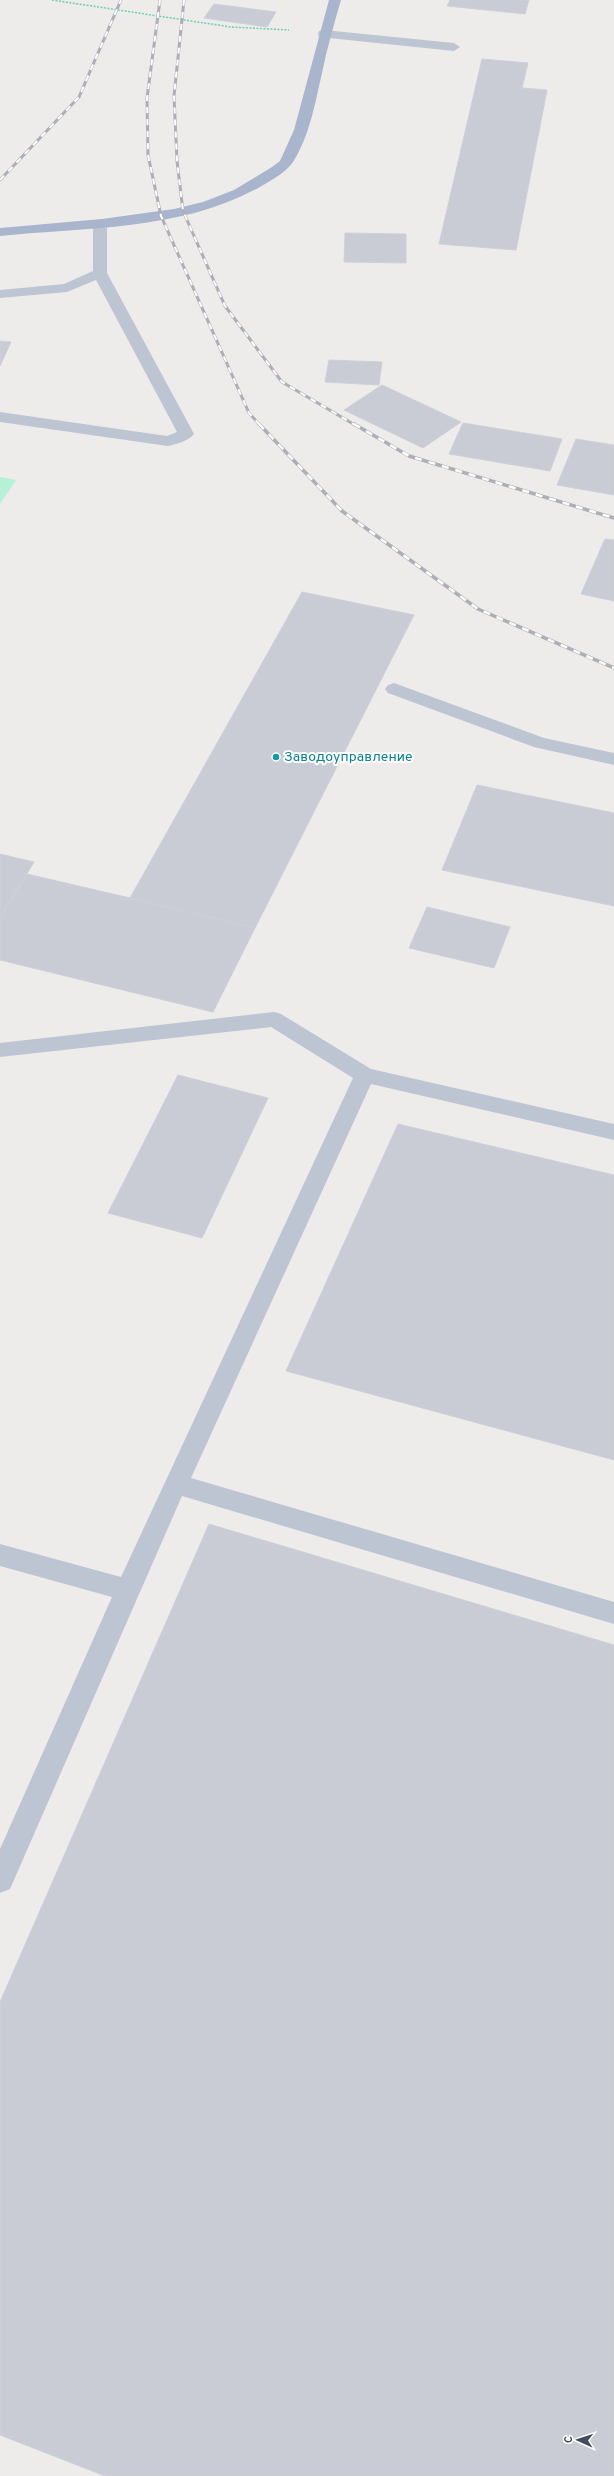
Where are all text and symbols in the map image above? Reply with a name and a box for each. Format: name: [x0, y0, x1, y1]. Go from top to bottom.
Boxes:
place label: Заводоуправление: [284, 749, 413, 766]
marker: Заводоуправление: [271, 752, 281, 762]
north arrow: [558, 2420, 598, 2460]
text: С: [562, 2436, 576, 2443]

